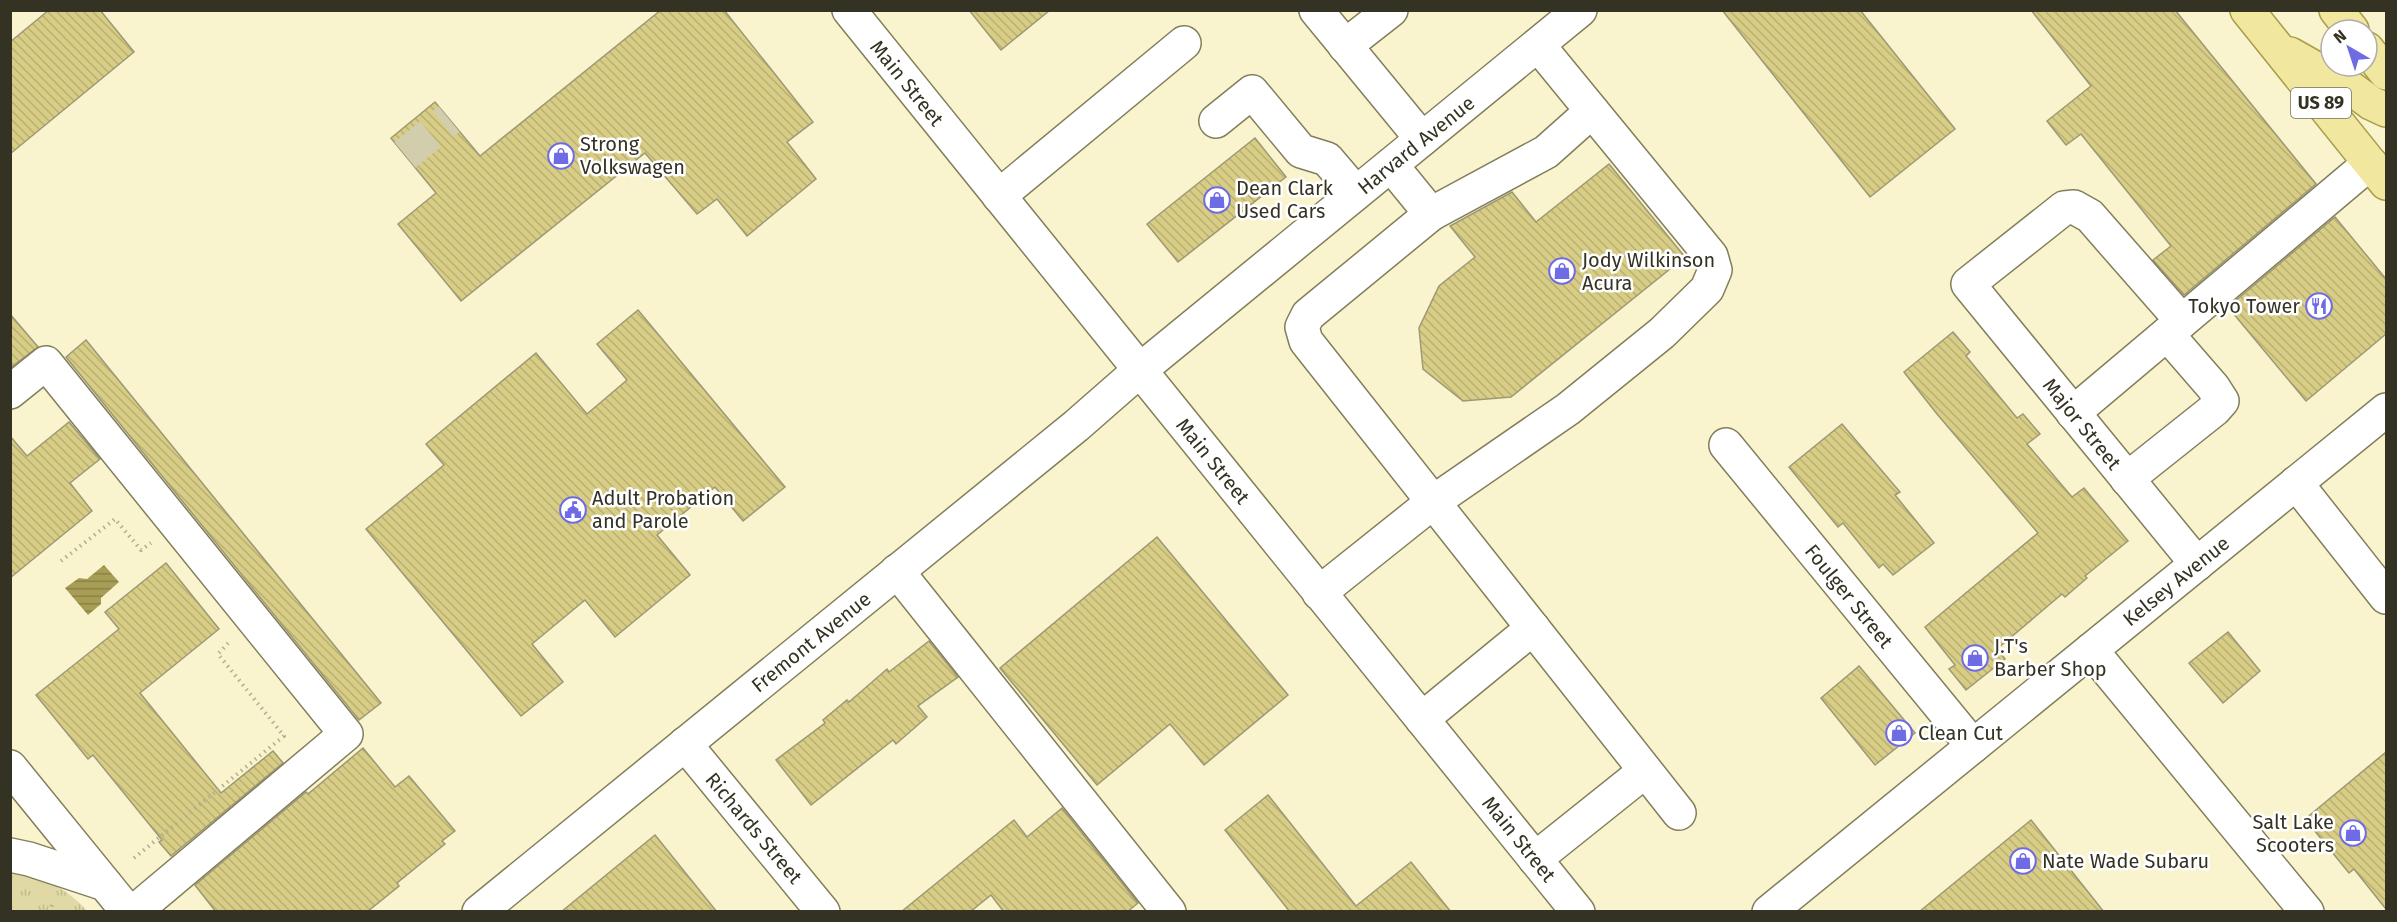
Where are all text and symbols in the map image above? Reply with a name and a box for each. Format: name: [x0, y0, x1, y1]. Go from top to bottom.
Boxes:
north arrow: [2319, 18, 2379, 78]
text: N: [2330, 26, 2350, 47]
street label: Main Street: [865, 35, 949, 131]
road number: US 89: [2291, 88, 2351, 118]
street label: Harvard Avenue: [1353, 91, 1479, 199]
place label: Strong Volkswagen: [580, 132, 685, 179]
shop icon: Strong Volkswagen: [546, 141, 576, 171]
place label: Dean Clark Used Cars: [1236, 176, 1334, 223]
shop icon: Dean Clark Used Cars: [1202, 185, 1232, 215]
place label: Jody Wilkinson Acura: [1582, 248, 1715, 295]
shop icon: Jody Wilkinson Acura: [1547, 256, 1577, 286]
restaurant icon: Tokyo Tower: [2304, 291, 2334, 321]
place label: Tokyo Tower: [2188, 294, 2300, 318]
street label: Major Street: [2038, 373, 2127, 475]
street label: Main Street: [1171, 413, 1255, 509]
place label: Adult Probation and Parole: [592, 486, 734, 533]
public building icon: Adult Probation and Parole: [558, 495, 588, 525]
street label: Kelsey Avenue: [2118, 531, 2234, 631]
street label: Foulger Street: [1800, 539, 1899, 653]
street label: Fremont Avenue: [746, 587, 876, 697]
place label: J.T's Barber Shop: [1994, 634, 2107, 681]
shop icon: J.T's Barber Shop: [1960, 643, 1990, 673]
shop icon: Clean Cut: [1884, 718, 1914, 748]
place label: Clean Cut: [1918, 721, 2004, 745]
street label: Richards Street: [700, 767, 808, 889]
street label: Main Street: [1477, 791, 1561, 887]
place label: Salt Lake Scooters: [2252, 810, 2334, 857]
shop icon: Salt Lake Scooters: [2338, 818, 2368, 848]
shop icon: Nate Wade Subaru: [2008, 846, 2038, 876]
place label: Nate Wade Subaru: [2042, 849, 2209, 873]

